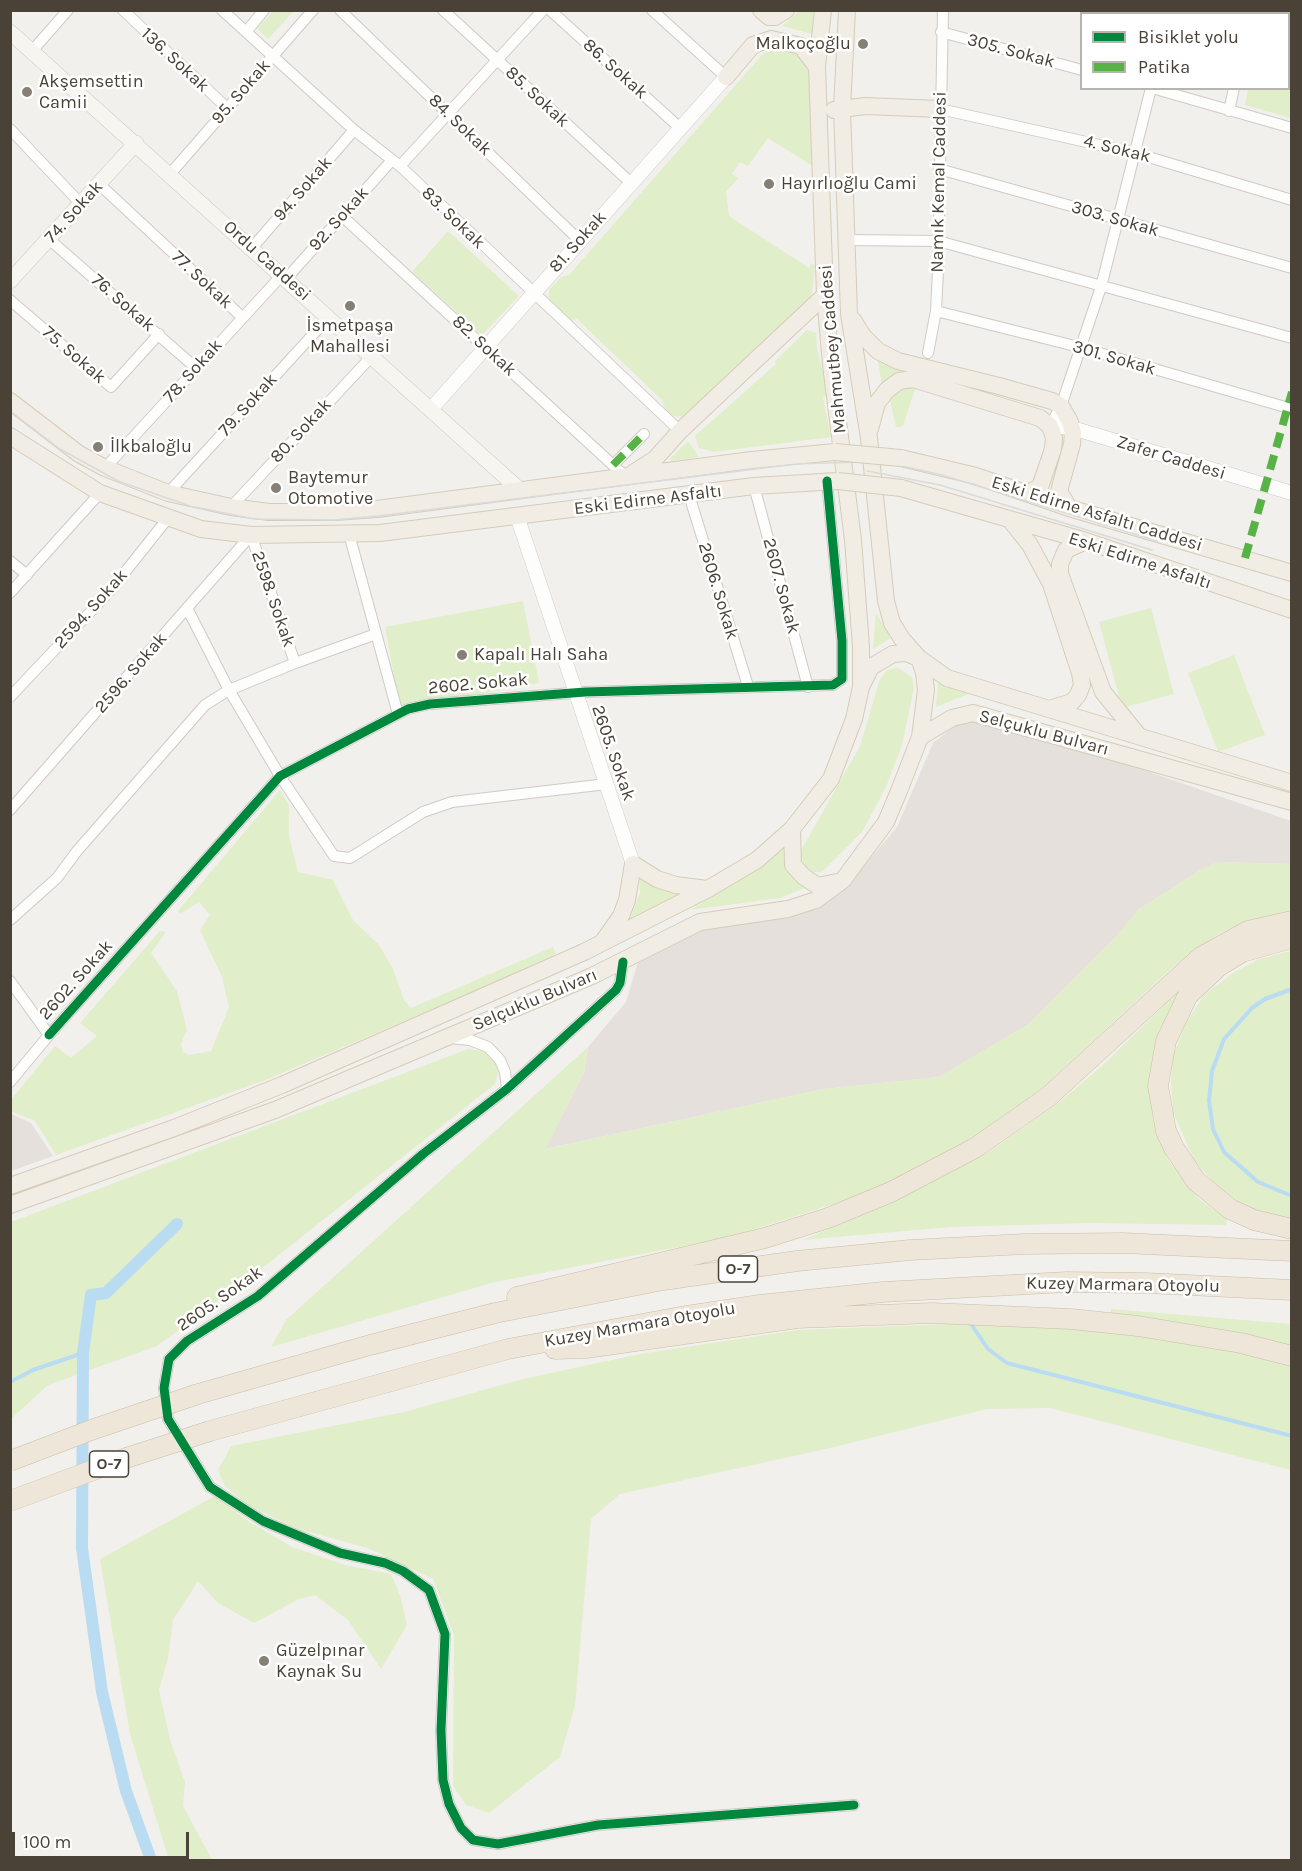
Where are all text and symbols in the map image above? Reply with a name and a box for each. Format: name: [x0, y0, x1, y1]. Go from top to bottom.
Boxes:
legend: [1080, 12, 1290, 90]
street label: 136. Sokak: [136, 23, 214, 97]
text: Bisiklet yolu: [1138, 26, 1239, 48]
street label: 305. Sokak: [965, 29, 1057, 73]
place label: Malkoçoğlu: [756, 33, 851, 55]
street label: 86. Sokak: [578, 34, 652, 104]
marker: Malkoçoğlu: [856, 37, 870, 51]
street label: 95. Sokak: [207, 55, 275, 129]
text: Patika: [1138, 56, 1190, 78]
street label: 85. Sokak: [501, 62, 573, 132]
place label: Akşemsettin Camii: [39, 71, 143, 113]
marker: Akşemsettin Camii: [20, 85, 34, 99]
street label: 84. Sokak: [424, 90, 496, 160]
street label: Namık Kemal Caddesi: [927, 91, 951, 273]
street label: 4. Sokak: [1081, 130, 1153, 168]
street label: 94. Sokak: [269, 152, 337, 226]
place label: Hayırlıoğlu Cami: [781, 173, 917, 195]
street label: 74. Sokak: [40, 176, 108, 248]
marker: Hayırlıoğlu Cami: [762, 177, 776, 191]
street label: 92. Sokak: [304, 182, 374, 256]
street label: 83. Sokak: [417, 182, 489, 254]
street label: 303. Sokak: [1069, 196, 1161, 242]
street label: 81. Sokak: [545, 207, 611, 277]
street label: Ordu Caddesi: [219, 216, 315, 306]
street label: 77. Sokak: [167, 246, 237, 314]
street label: Mahmutbey Caddesi: [815, 264, 851, 434]
street label: 76. Sokak: [87, 270, 159, 336]
marker: İsmetpaşa Mahallesi: [343, 299, 357, 313]
street label: 82. Sokak: [447, 311, 521, 381]
place label: İsmetpaşa Mahallesi: [306, 315, 394, 358]
street label: 75. Sokak: [38, 322, 110, 388]
street label: 78. Sokak: [159, 335, 227, 407]
street label: 301. Sokak: [1070, 336, 1158, 380]
street label: 79. Sokak: [214, 369, 282, 441]
street label: 80. Sokak: [266, 394, 336, 468]
street label: Zafer Caddesi: [1114, 431, 1228, 485]
place label: İlkbaloğlu: [110, 436, 192, 458]
marker: İlkbaloğlu: [91, 440, 105, 454]
place label: Baytemur Otomotive: [288, 467, 373, 510]
street label: Eski Edirne Asfaltı Caddesi: [989, 472, 1205, 556]
street label: Eski Edirne Asfaltı: [573, 480, 723, 520]
marker: Baytemur Otomotive: [269, 481, 283, 495]
street label: Eski Edirne Asfaltı: [1066, 528, 1214, 594]
street label: 2607. Sokak: [758, 536, 804, 636]
street label: 2606. Sokak: [693, 540, 743, 642]
street label: 2598. Sokak: [246, 548, 300, 650]
street label: 2594. Sokak: [50, 565, 132, 653]
street label: 2596. Sokak: [90, 628, 172, 718]
place label: Kapalı Halı Saha: [474, 644, 608, 666]
marker: Kapalı Halı Saha: [455, 648, 469, 662]
street label: 2602. Sokak: [427, 669, 529, 699]
street label: 2605. Sokak: [587, 702, 639, 804]
street label: Selçuklu Bulvarı: [977, 705, 1111, 761]
street label: 2602. Sokak: [34, 936, 118, 1024]
street label: Selçuklu Bulvarı: [469, 964, 601, 1036]
road number: O-7: [718, 1256, 758, 1282]
street label: 2605. Sokak: [173, 1261, 267, 1337]
street label: Kuzey Marmara Otoyolu: [1026, 1273, 1220, 1297]
street label: Kuzey Marmara Otoyolu: [543, 1298, 737, 1352]
road number: O-7: [90, 1451, 128, 1477]
place label: Güzelpınar Kaynak Su: [276, 1640, 364, 1682]
marker: Güzelpınar Kaynak Su: [257, 1654, 271, 1668]
scale bar: [15, 1820, 192, 1858]
text: 100 m: [23, 1831, 71, 1853]

